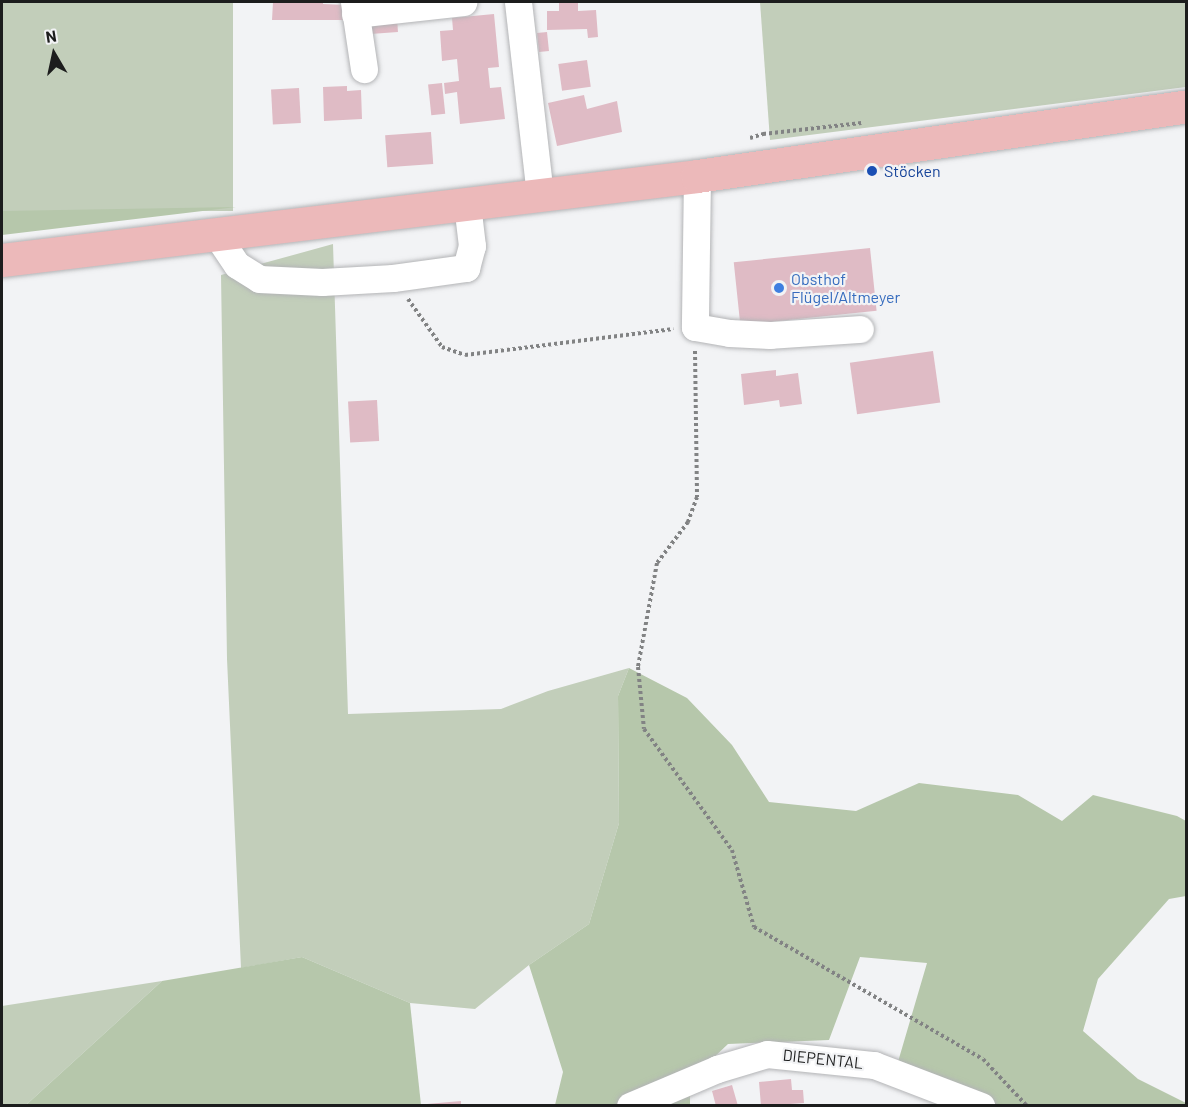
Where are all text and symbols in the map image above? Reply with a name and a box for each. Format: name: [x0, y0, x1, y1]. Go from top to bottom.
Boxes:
north arrow: [24, 24, 84, 84]
text: N: [44, 26, 58, 46]
place label: Stöcken: [884, 161, 941, 181]
marker: Stöcken: [865, 164, 879, 178]
place label: Obsthof Flügel/Altmeyer: [791, 269, 900, 307]
marker: Obsthof Flügel/Altmeyer: [772, 281, 786, 295]
street label: DIEPENTAL: [782, 1045, 864, 1073]

